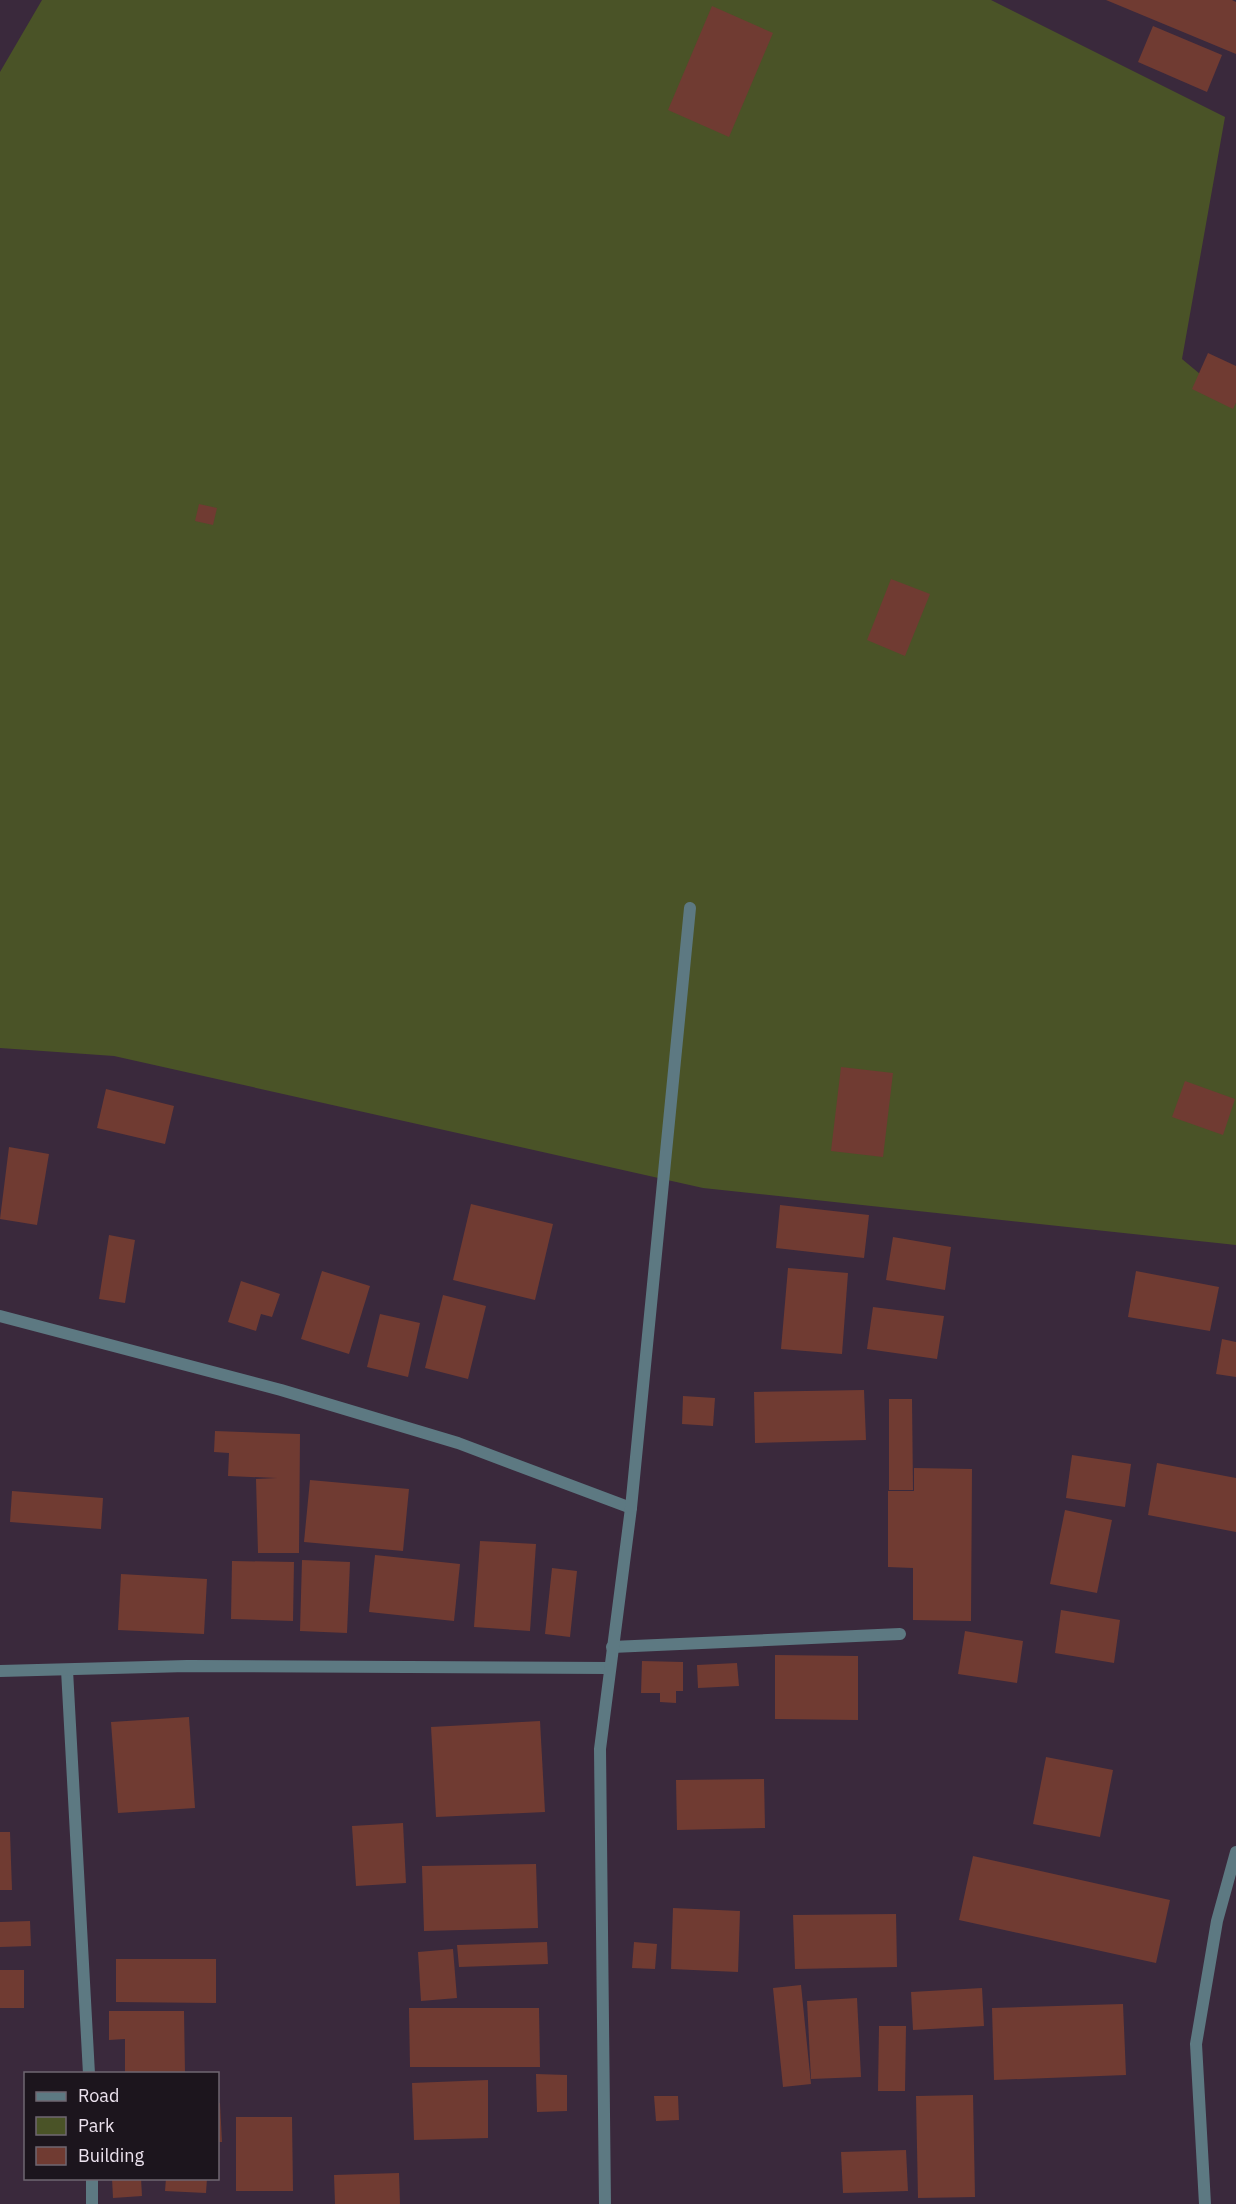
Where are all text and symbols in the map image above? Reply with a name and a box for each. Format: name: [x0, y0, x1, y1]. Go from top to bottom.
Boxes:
legend: [24, 2072, 219, 2180]
text: Road: [78, 2084, 119, 2107]
text: Park: [78, 2114, 115, 2137]
text: Building: [78, 2144, 145, 2167]

